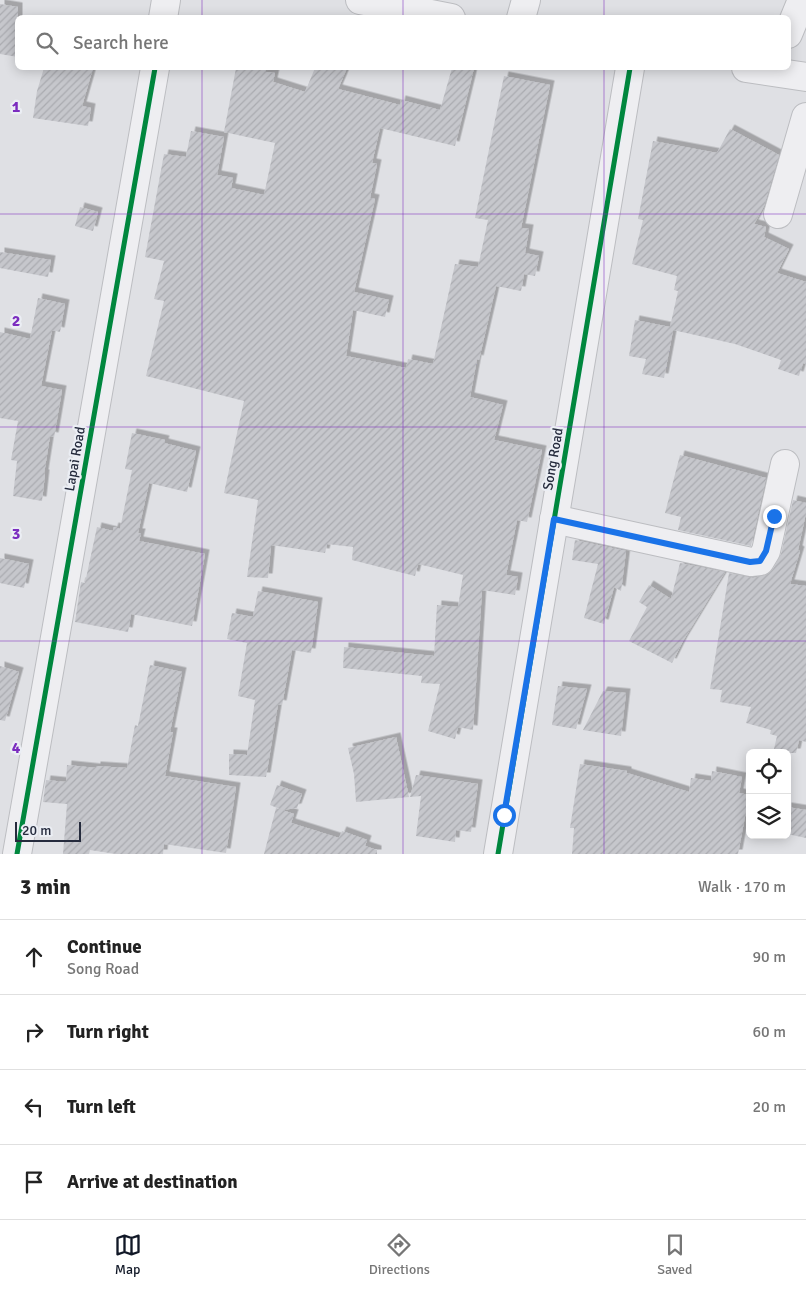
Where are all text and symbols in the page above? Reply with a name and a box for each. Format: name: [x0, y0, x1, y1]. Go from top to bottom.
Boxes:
search box: [15, 15, 791, 70]
icon: search: [33, 29, 61, 57]
text: Search here: [73, 31, 169, 55]
text: 1: [12, 97, 21, 117]
text: 2: [12, 311, 20, 331]
street label: Lapai Road: [61, 425, 89, 493]
street label: Song Road: [539, 426, 567, 492]
route end: [763, 505, 786, 528]
text: 3: [12, 524, 20, 544]
text: 4: [12, 738, 21, 758]
map controls: [746, 749, 791, 839]
button: locate: [746, 749, 791, 794]
button: layers: [746, 794, 791, 839]
route start: [493, 804, 516, 827]
scale bar: [15, 819, 81, 842]
text: 20 m: [22, 822, 51, 839]
text: 3 min: [20, 874, 71, 900]
text: Walk · 170 m: [698, 877, 786, 897]
text: Continue: [67, 935, 142, 959]
icon: ahead: [20, 943, 48, 971]
text: 90 m: [752, 947, 786, 967]
text: Song Road: [67, 959, 139, 979]
icon: right: [20, 1018, 48, 1046]
text: Turn right: [67, 1020, 149, 1044]
text: 60 m: [752, 1022, 786, 1042]
icon: left: [20, 1093, 48, 1121]
text: Turn left: [67, 1095, 136, 1119]
text: 20 m: [752, 1097, 786, 1117]
icon: arrive: [20, 1168, 48, 1196]
text: Arrive at destination: [67, 1170, 238, 1194]
tab: Map: [114, 1231, 142, 1278]
tab: Directions: [369, 1231, 430, 1278]
tab: Saved: [657, 1231, 692, 1278]

